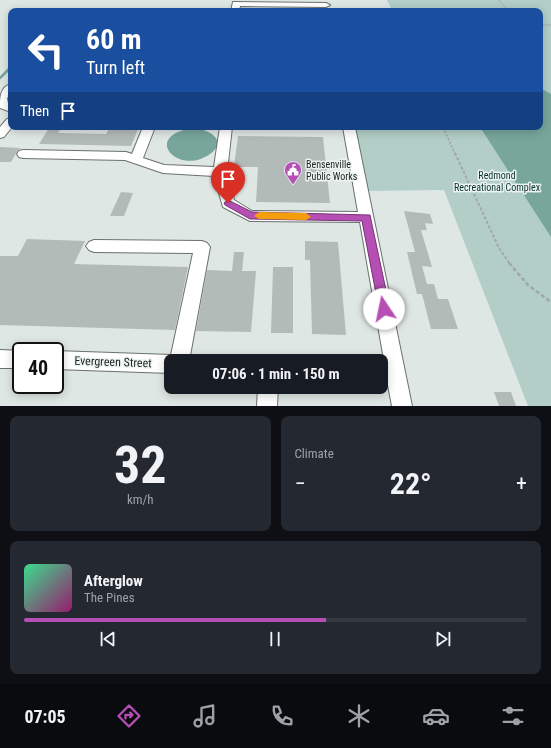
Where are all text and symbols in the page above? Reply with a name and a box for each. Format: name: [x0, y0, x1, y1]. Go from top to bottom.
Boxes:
text: 60 m: [86, 23, 142, 56]
icon: left: [20, 24, 72, 76]
text: Turn left: [86, 57, 145, 78]
icon: arrive: [57, 100, 79, 122]
text: Then: [20, 102, 49, 120]
place label: Bensenville Public Works: [306, 159, 358, 182]
public building icon: Bensenville Public Works: [283, 160, 303, 185]
pin: [211, 162, 245, 203]
icon: arrive: [217, 168, 239, 190]
park label: Redmond Recreational Complex: [454, 170, 541, 193]
position arrow: [363, 288, 405, 330]
speed limit sign: 40: [12, 342, 64, 394]
street label: Evergreen Street: [74, 354, 152, 370]
text: 07:06 · 1 min · 150 m: [212, 365, 340, 383]
text: 32: [114, 435, 167, 496]
text: Climate: [295, 446, 334, 461]
text: 22°: [390, 466, 432, 501]
text: −: [295, 471, 306, 496]
text: +: [516, 471, 527, 496]
text: km/h: [127, 492, 154, 507]
text: Afterglow: [84, 572, 143, 590]
text: The Pines: [84, 590, 135, 605]
icon: previous: [97, 628, 119, 650]
icon: pause: [264, 628, 286, 650]
icon: next: [432, 628, 454, 650]
icon: directions: [115, 702, 143, 730]
icon: music: [191, 702, 219, 730]
icon: phone: [268, 702, 296, 730]
icon: climate: [345, 702, 373, 730]
icon: car: [422, 702, 450, 730]
icon: filters: [499, 702, 527, 730]
text: 07:05: [24, 706, 66, 727]

